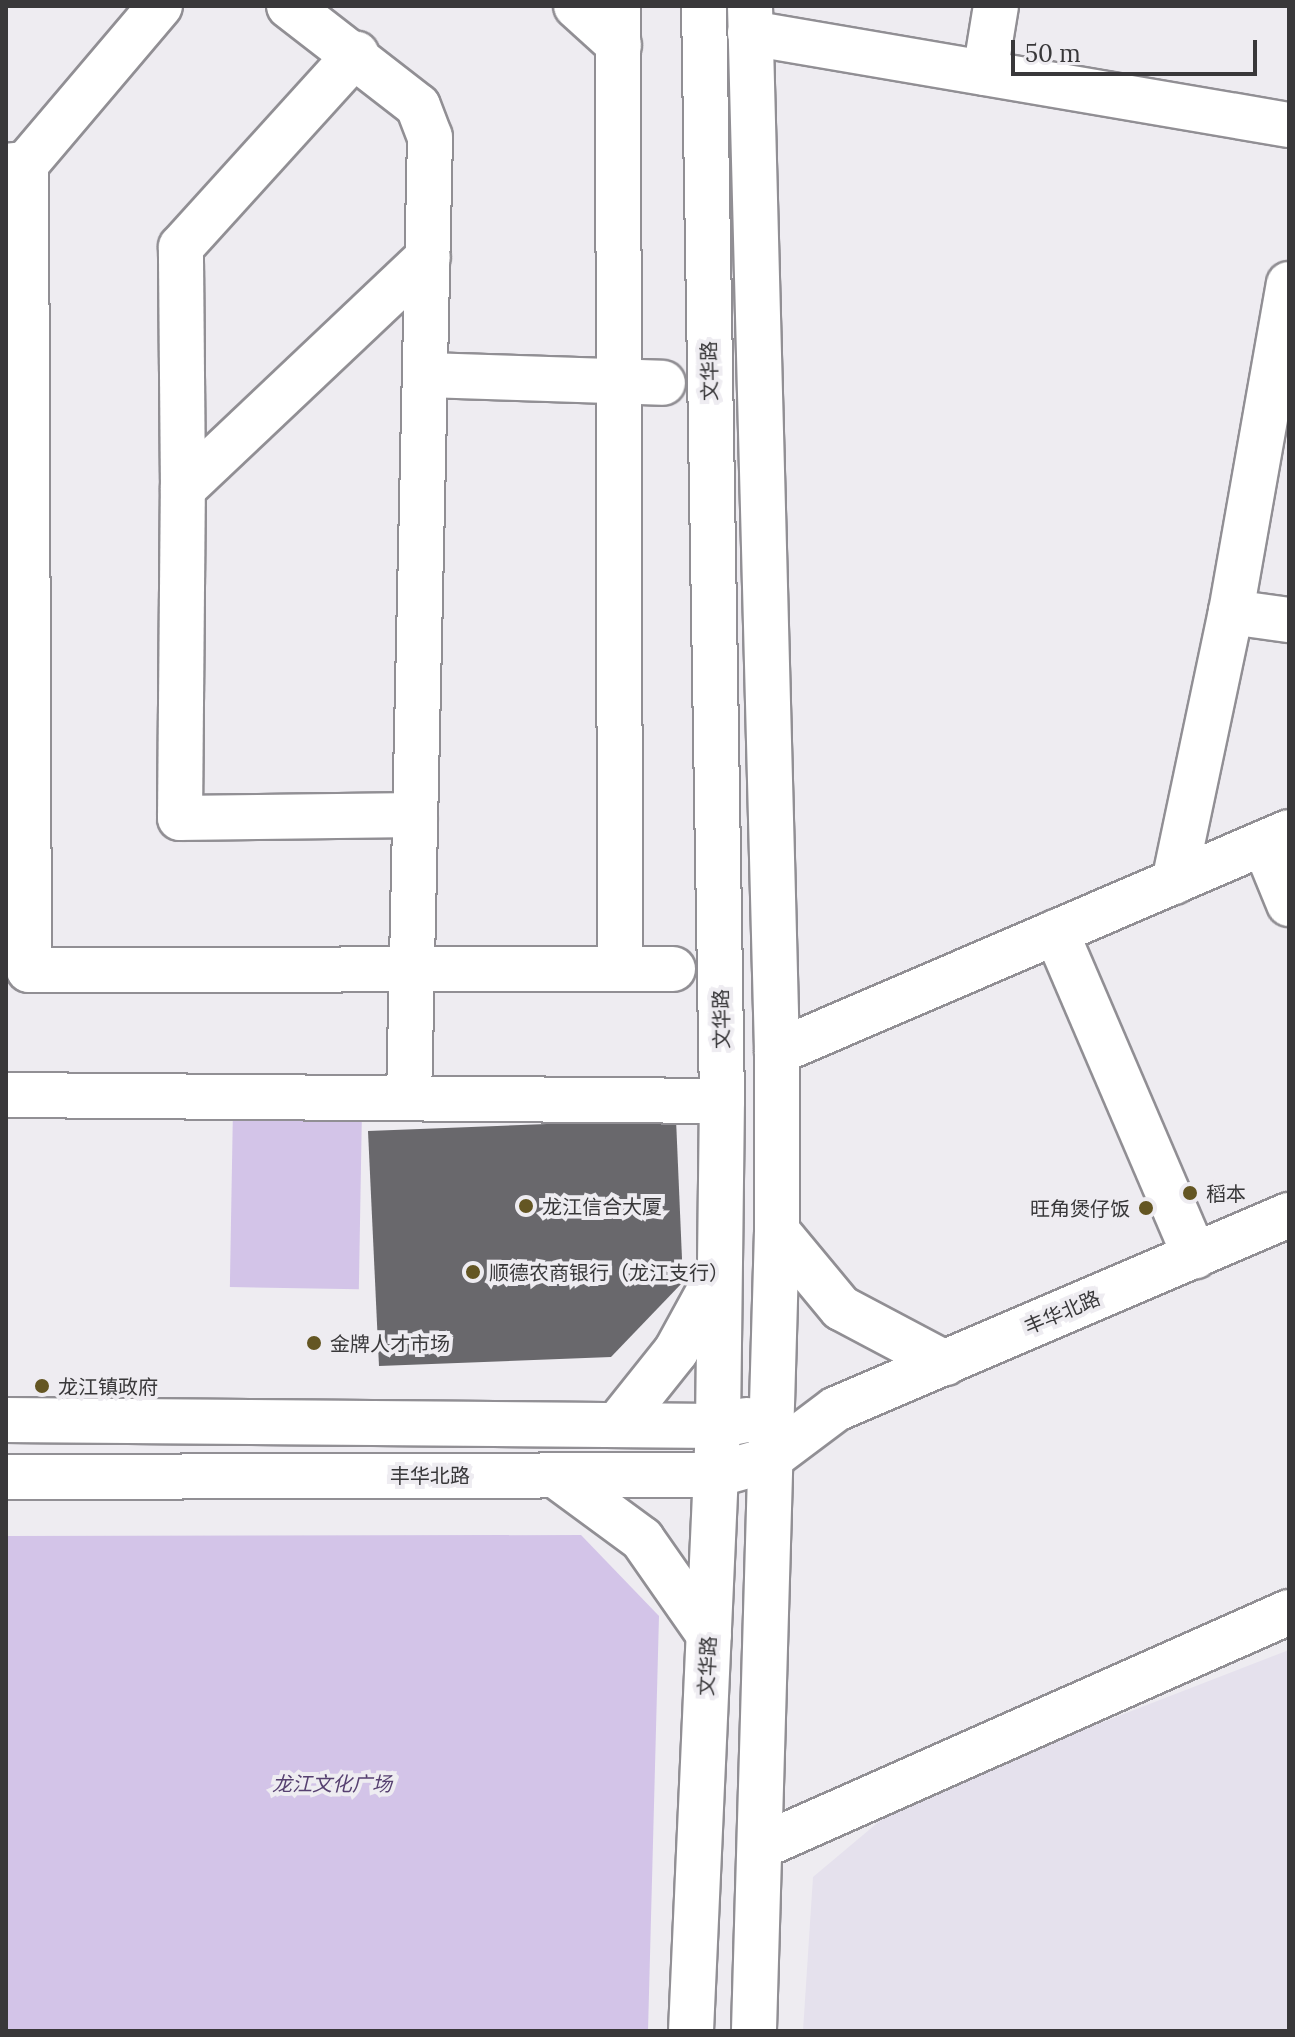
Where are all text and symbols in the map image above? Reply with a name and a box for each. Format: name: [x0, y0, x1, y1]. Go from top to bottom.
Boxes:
scale bar: [1015, 24, 1261, 74]
text: 50 m: [1025, 38, 1081, 69]
street label: 文华路: [696, 341, 722, 401]
street label: 文华路: [708, 989, 734, 1049]
place label: 稻本: [1206, 1181, 1246, 1205]
marker: 稻本: [1181, 1184, 1199, 1202]
place label: 龙江信合大厦: [542, 1194, 662, 1218]
place label: 旺角煲仔饭: [1030, 1196, 1130, 1220]
marker: 龙江信合大厦: [517, 1197, 535, 1215]
marker: 旺角煲仔饭: [1137, 1199, 1155, 1217]
place label: 顺德农商银行（龙江支行）: [489, 1260, 729, 1284]
marker: 顺德农商银行（龙江支行）: [464, 1263, 482, 1281]
street label: 丰华北路: [1020, 1285, 1104, 1339]
place label: 金牌人才市场: [330, 1331, 450, 1355]
marker: 金牌人才市场: [305, 1334, 323, 1352]
place label: 龙江镇政府: [58, 1374, 158, 1398]
marker: 龙江镇政府: [33, 1377, 51, 1395]
street label: 丰华北路: [390, 1463, 470, 1487]
street label: 文华路: [693, 1635, 721, 1697]
park label: 龙江文化广场: [272, 1771, 392, 1795]

